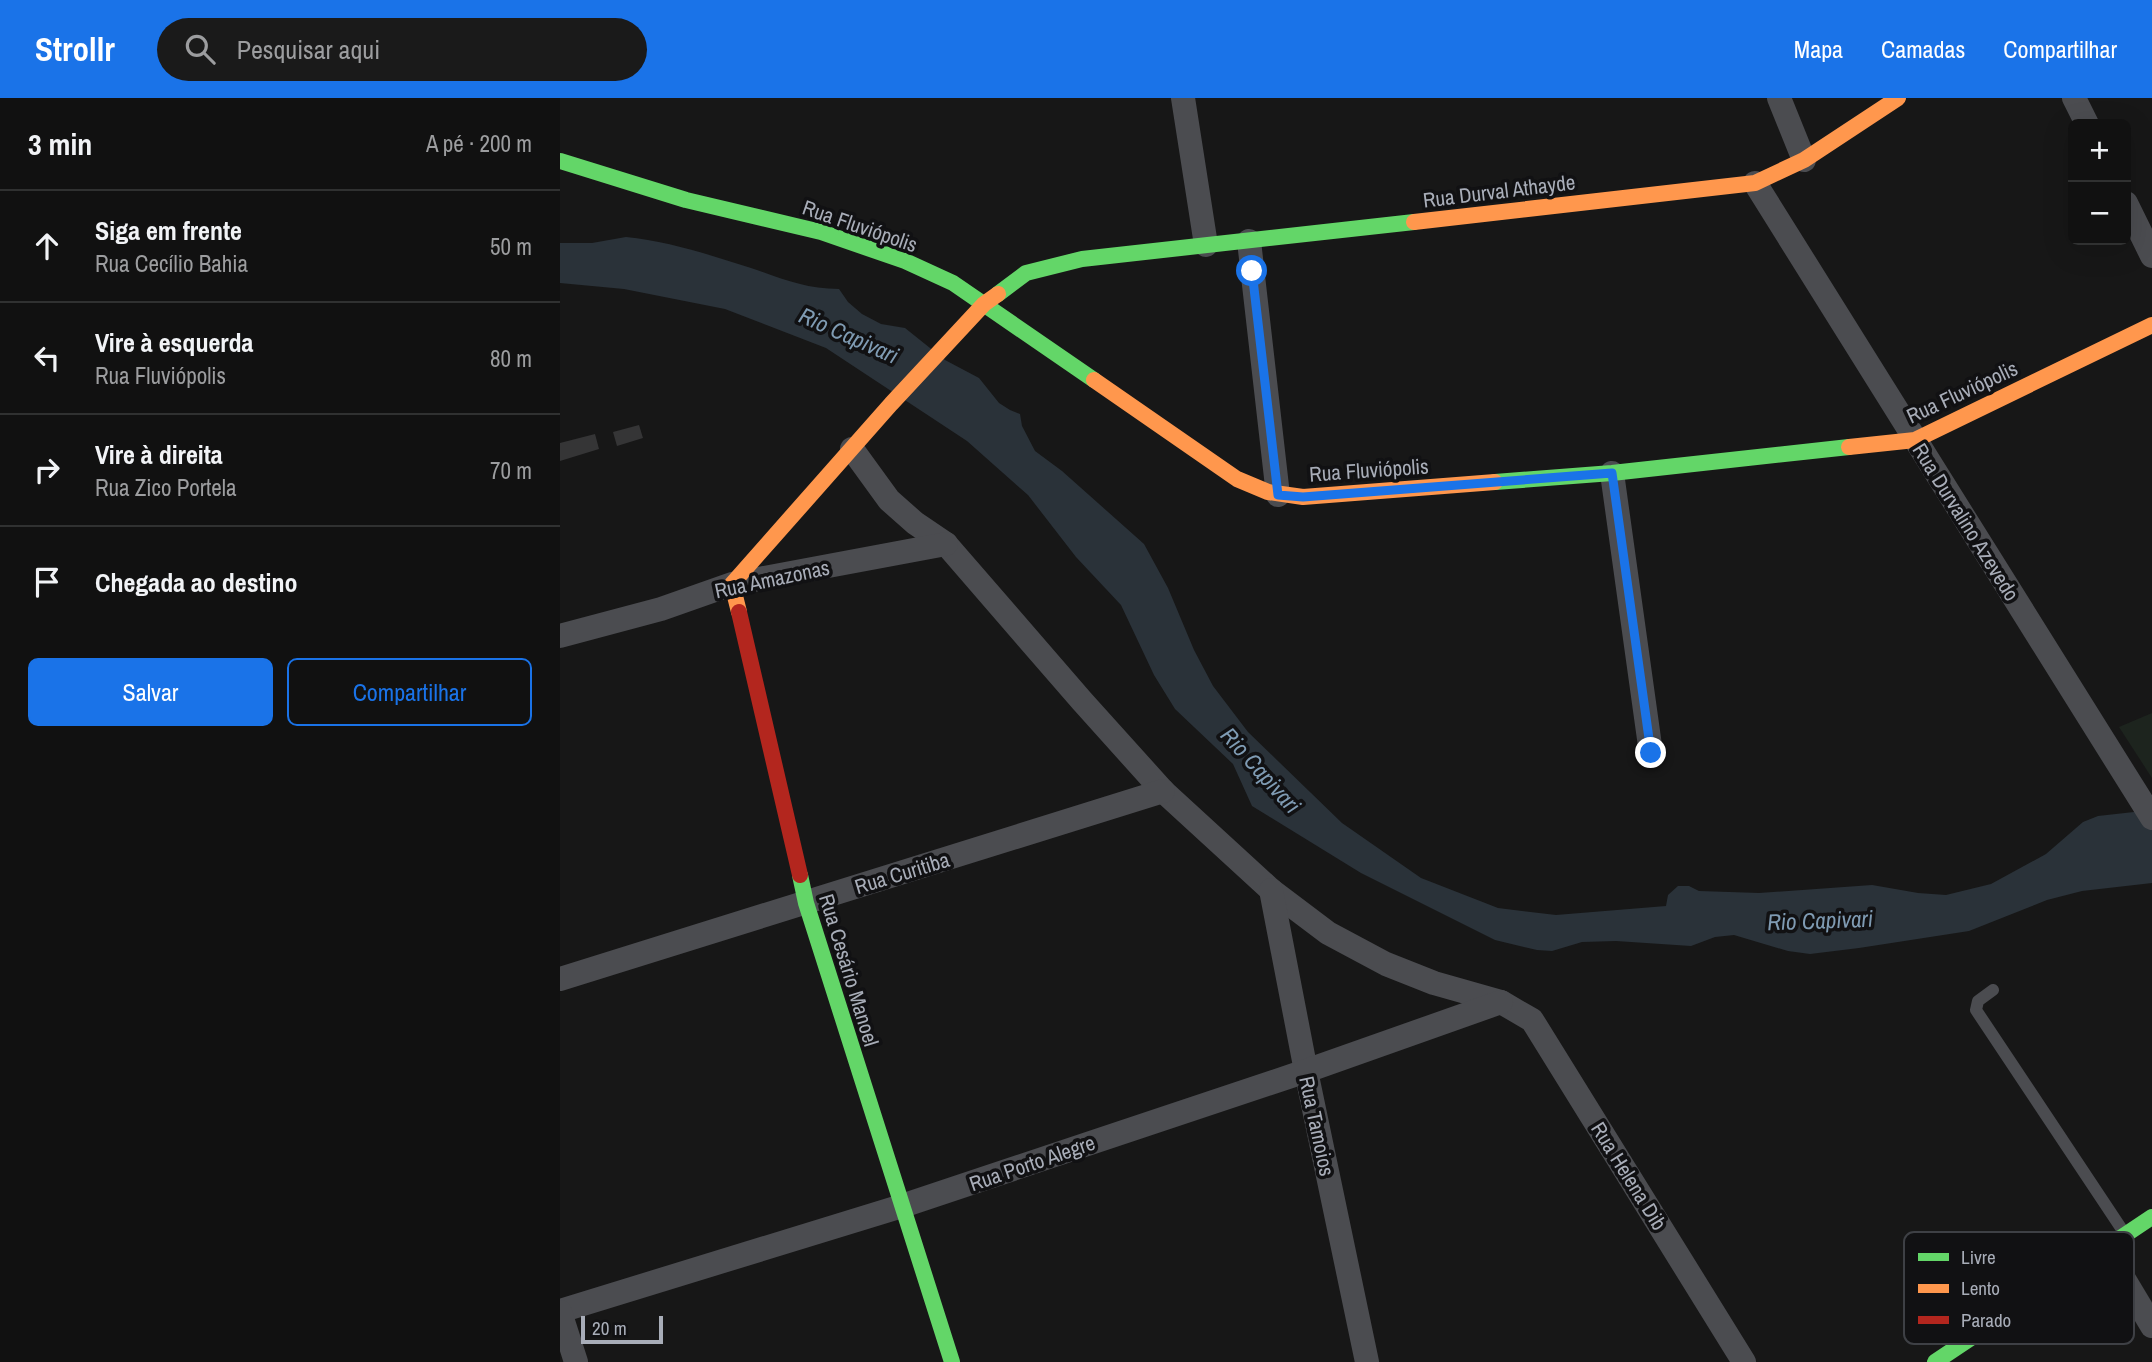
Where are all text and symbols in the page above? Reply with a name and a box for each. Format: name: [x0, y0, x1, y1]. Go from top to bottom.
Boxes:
search box: [157, 18, 647, 81]
text: Strollr: [35, 27, 115, 71]
icon: search: [181, 30, 219, 68]
text: Pesquisar aqui: [237, 32, 380, 67]
text: Mapa: [1794, 33, 1843, 65]
text: Camadas: [1881, 33, 1965, 65]
text: Compartilhar: [2003, 33, 2117, 65]
map controls: [2068, 119, 2131, 245]
button: +: [2068, 119, 2131, 182]
text: 3 min: [28, 124, 92, 164]
text: A pé · 200 m: [426, 128, 532, 159]
street label: Rua Durval Athayde: [1421, 167, 1577, 215]
button: −: [2068, 182, 2131, 245]
street label: Rua Fluviópolis: [799, 193, 921, 259]
text: Siga em frente: [95, 213, 242, 248]
icon: ahead: [28, 227, 66, 265]
text: 50 m: [490, 231, 532, 262]
text: Rua Cecílio Bahia: [95, 248, 248, 279]
route start: [1236, 255, 1267, 286]
water label: Rio Capivari: [794, 299, 904, 371]
text: Vire à esquerda: [95, 325, 253, 360]
icon: left: [28, 339, 66, 377]
text: 80 m: [490, 343, 532, 374]
street label: Rua Fluviópolis: [1902, 354, 2022, 430]
text: Rua Fluviópolis: [95, 360, 226, 391]
text: Vire à direita: [95, 437, 223, 472]
street label: Rua Durvalino Azevedo: [1906, 438, 2026, 606]
icon: right: [28, 451, 66, 489]
street label: Rua Fluviópolis: [1308, 451, 1430, 489]
text: 70 m: [490, 455, 532, 486]
text: Rua Zico Portela: [95, 472, 237, 503]
street label: Rua Amazonas: [712, 553, 832, 605]
icon: arrive: [28, 563, 66, 601]
text: Chegada ao destino: [95, 565, 298, 600]
button: Salvar: [28, 658, 273, 726]
button: Compartilhar: [287, 658, 532, 726]
water label: Rio Capivari: [1214, 720, 1308, 820]
route end: [1635, 737, 1666, 768]
street label: Rua Curitiba: [851, 845, 953, 901]
street label: Rua Cesário Manoel: [812, 890, 886, 1050]
water label: Rio Capivari: [1767, 903, 1874, 937]
street label: Rua Tamoios: [1292, 1073, 1342, 1179]
street label: Rua Helena Dib: [1584, 1116, 1674, 1236]
street label: Rua Porto Alegre: [965, 1128, 1099, 1198]
legend: [1904, 1232, 2134, 1344]
text: Livre: [1961, 1244, 1996, 1270]
text: Lento: [1961, 1275, 2000, 1301]
text: Parado: [1961, 1307, 2011, 1333]
scale bar: [581, 1313, 663, 1345]
text: 20 m: [592, 1315, 627, 1341]

